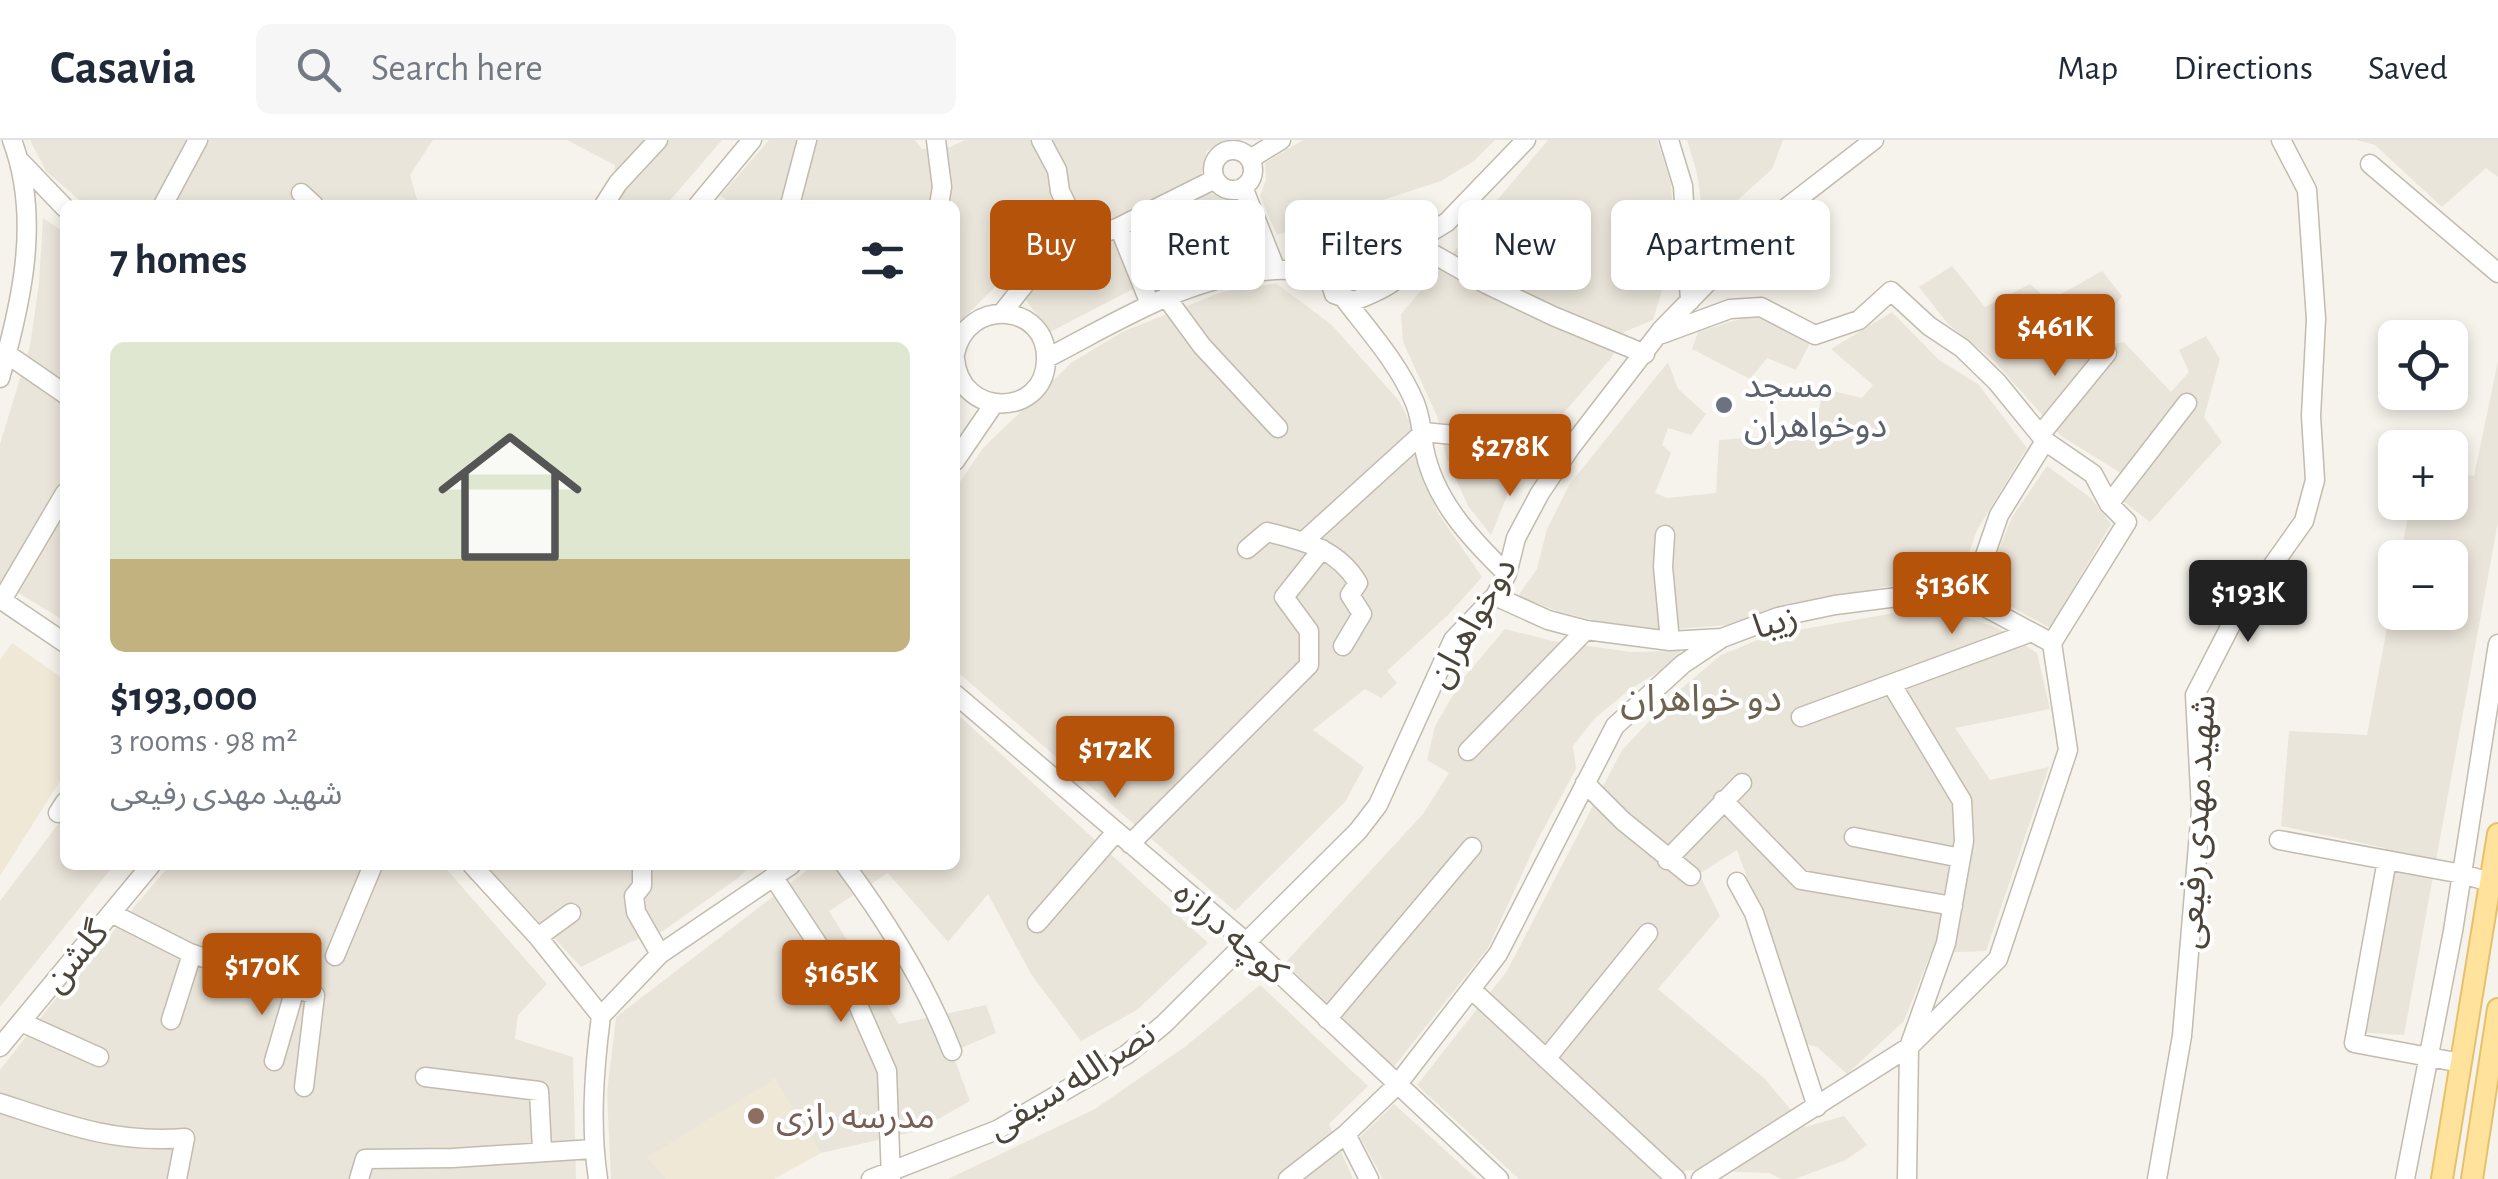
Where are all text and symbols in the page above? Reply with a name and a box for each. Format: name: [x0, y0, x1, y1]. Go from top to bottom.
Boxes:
search box: [256, 24, 956, 114]
icon: search: [291, 42, 346, 97]
text: Casavia: [50, 45, 196, 93]
text: Search here: [371, 50, 543, 88]
text: Map: [2057, 51, 2118, 86]
text: Directions: [2173, 51, 2313, 86]
text: Saved: [2368, 51, 2448, 86]
chip: Buy: [990, 200, 1111, 290]
chip: Rent: [1131, 200, 1265, 290]
chip: Filters: [1285, 200, 1438, 290]
chip: New: [1458, 200, 1591, 290]
chip: Apartment: [1611, 200, 1830, 290]
icon: filters: [855, 233, 910, 288]
text: 7 homes: [110, 239, 247, 281]
pin: $461K: [1985, 294, 2125, 379]
text: $461K: [2017, 310, 2093, 342]
map controls: [2378, 320, 2468, 630]
button: locate: [2378, 320, 2468, 410]
place label: مسجد دوخواهران: [1744, 369, 1887, 445]
marker: مسجد دوخواهران: [1713, 394, 1735, 416]
icon: home: [420, 407, 600, 587]
pin: $278K: [1440, 414, 1580, 499]
text: $278K: [1471, 430, 1549, 462]
button: +: [2378, 430, 2468, 520]
button: −: [2378, 540, 2468, 630]
street label: دوخواهران: [1421, 552, 1524, 694]
pin: $136K: [1882, 552, 2022, 637]
pin: $193K: [2178, 560, 2318, 645]
text: $136K: [1915, 568, 1989, 600]
text: $193K: [2211, 576, 2285, 608]
street label: زیبا: [1749, 599, 1802, 648]
text: $193,000: [110, 676, 258, 718]
district label: دو خواهران: [1620, 681, 1782, 720]
street label: شهید مهدی رفیعی: [2173, 694, 2224, 950]
pin: $172K: [1045, 716, 1185, 801]
text: 3 rooms · 98 m²: [110, 725, 297, 757]
text: $172K: [1078, 732, 1152, 764]
text: شهید مهدی رفیعی: [110, 778, 342, 810]
street label: کوچه درازه: [1165, 875, 1294, 994]
street label: گلشن: [36, 914, 116, 1000]
pin: $170K: [192, 933, 332, 1018]
pin: $165K: [771, 940, 911, 1025]
text: $170K: [224, 949, 300, 981]
text: $165K: [804, 956, 878, 988]
street label: نصرالله سیفی: [982, 1016, 1162, 1147]
place label: مدرسه رازی: [776, 1100, 935, 1137]
marker: مدرسه رازی: [745, 1105, 767, 1127]

